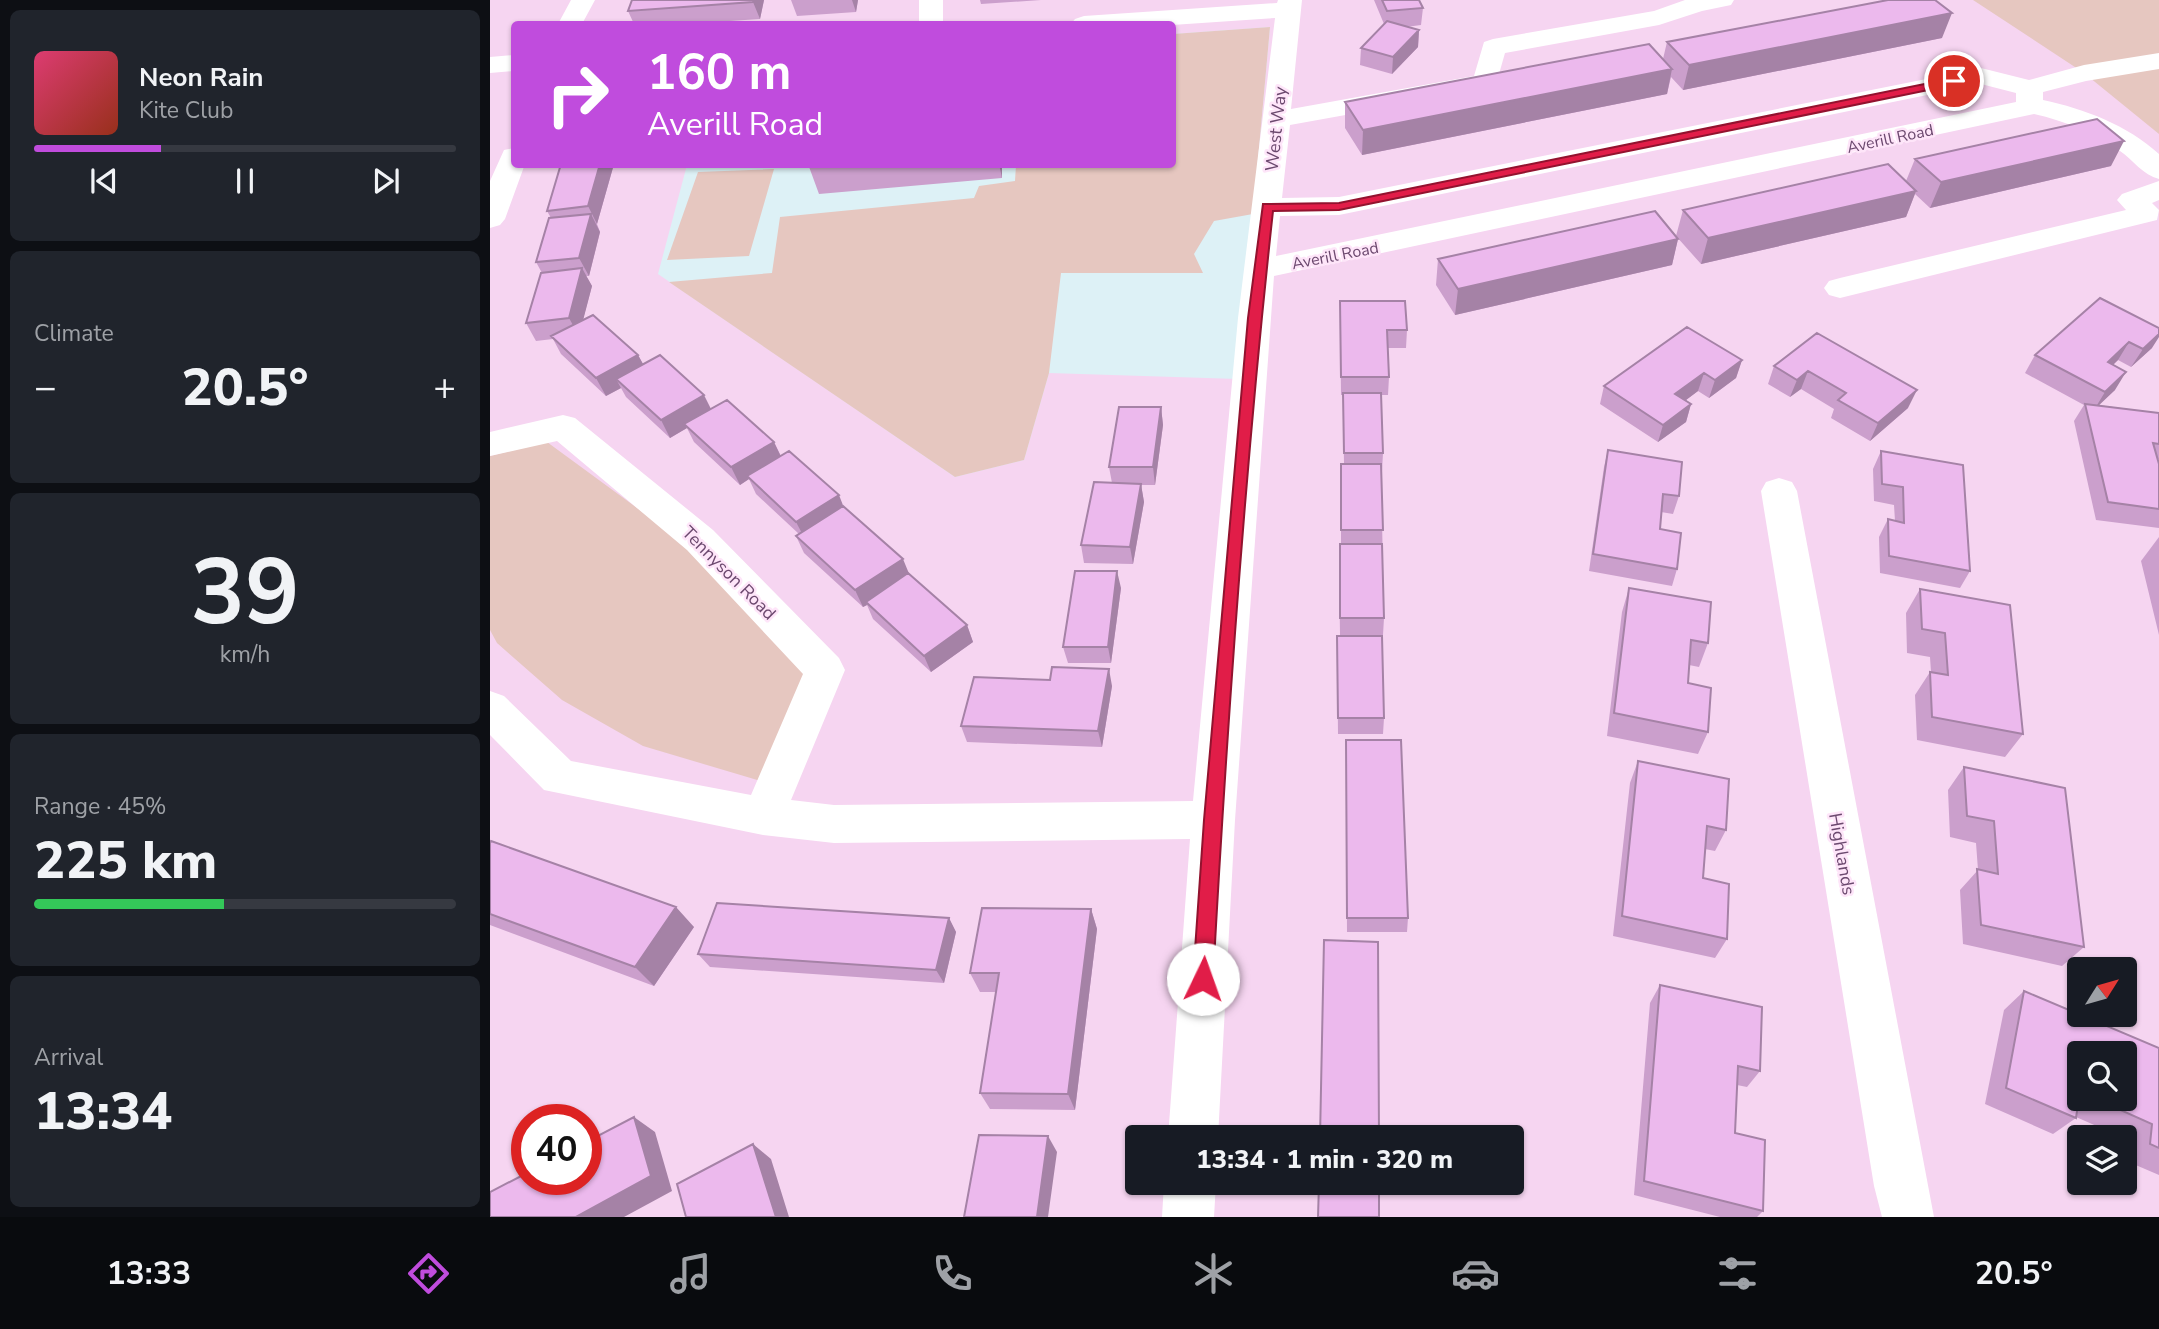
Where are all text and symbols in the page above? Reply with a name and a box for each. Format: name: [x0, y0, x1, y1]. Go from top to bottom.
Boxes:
text: 160 m: [647, 39, 791, 106]
icon: right: [532, 49, 623, 140]
pin: [1924, 51, 1984, 111]
text: Neon Rain: [139, 60, 264, 95]
icon: arrive: [1935, 62, 1973, 100]
street label: West Way: [1260, 85, 1292, 173]
text: Kite Club: [139, 95, 233, 126]
text: Averill Road: [647, 103, 823, 146]
street label: Averill Road: [1845, 119, 1936, 159]
icon: previous: [85, 162, 123, 200]
icon: pause: [226, 162, 264, 200]
icon: next: [367, 162, 405, 200]
street label: Averill Road: [1290, 237, 1381, 275]
text: Climate: [34, 318, 114, 349]
text: 20.5°: [181, 352, 309, 423]
text: −: [34, 362, 57, 413]
text: +: [433, 362, 456, 413]
street label: Tennyson Road: [677, 521, 781, 625]
text: 39: [190, 531, 300, 655]
text: km/h: [220, 639, 270, 670]
text: Range · 45%: [34, 791, 166, 822]
street label: Highlands: [1823, 811, 1861, 897]
text: 225 km: [34, 825, 217, 896]
position arrow: [1166, 942, 1240, 1016]
north arrow: [2067, 957, 2137, 1027]
map controls: [2067, 957, 2137, 1195]
button: search: [2067, 1041, 2137, 1111]
text: Arrival: [34, 1042, 103, 1073]
text: 13:34: [34, 1076, 172, 1147]
speed limit sign: 40: [511, 1104, 602, 1195]
button: layers: [2067, 1125, 2137, 1195]
text: 13:34 · 1 min · 320 m: [1196, 1142, 1453, 1177]
icon: directions: [404, 1249, 453, 1298]
icon: music: [666, 1249, 715, 1298]
icon: phone: [928, 1249, 977, 1298]
icon: climate: [1189, 1249, 1238, 1298]
icon: car: [1451, 1249, 1500, 1298]
icon: filters: [1713, 1249, 1762, 1298]
text: 13:33: [106, 1252, 191, 1295]
text: 20.5°: [1975, 1252, 2053, 1295]

